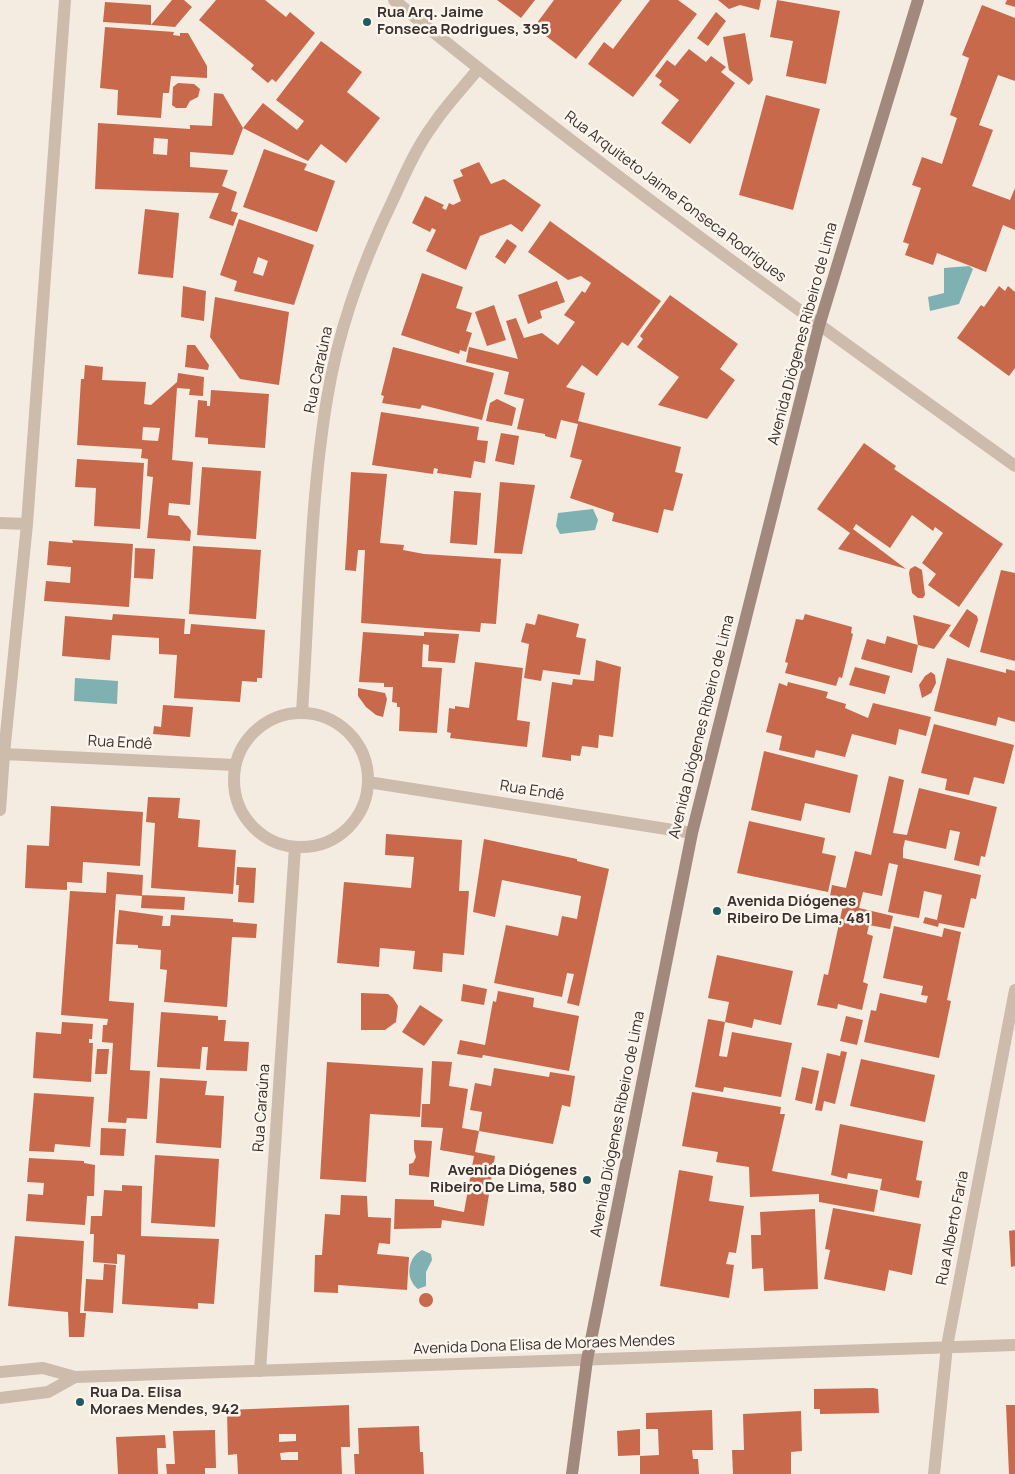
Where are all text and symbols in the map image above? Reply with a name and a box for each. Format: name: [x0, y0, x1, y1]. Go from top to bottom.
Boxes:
place label: Rua Arq. Jaime Fonseca Rodrigues, 395: [377, 4, 549, 39]
marker: Rua Arq. Jaime Fonseca Rodrigues, 395: [361, 16, 373, 28]
street label: Rua Arquiteto Jaime Fonseca Rodrigues: [561, 108, 789, 286]
street label: Avenida Diógenes Ribeiro de Lima: [765, 221, 841, 447]
street label: Rua Caraúna: [301, 325, 337, 415]
street label: Avenida Diógenes Ribeiro de Lima: [665, 613, 739, 841]
street label: Rua Endê: [87, 732, 153, 754]
street label: Rua Endê: [499, 777, 565, 805]
place label: Avenida Diógenes Ribeiro De Lima, 481: [727, 893, 871, 928]
marker: Avenida Diógenes Ribeiro De Lima, 481: [711, 905, 723, 917]
street label: Avenida Diógenes Ribeiro de Lima: [587, 1009, 649, 1239]
street label: Rua Caraúna: [250, 1063, 274, 1153]
place label: Avenida Diógenes Ribeiro De Lima, 580: [430, 1162, 577, 1197]
street label: Rua Alberto Faria: [933, 1169, 973, 1287]
marker: Avenida Diógenes Ribeiro De Lima, 580: [581, 1174, 593, 1186]
street label: Avenida Dona Elisa de Moraes Mendes: [413, 1331, 675, 1359]
place label: Rua Da. Elisa Moraes Mendes, 942: [90, 1384, 239, 1419]
marker: Rua Da. Elisa Moraes Mendes, 942: [74, 1396, 86, 1408]

